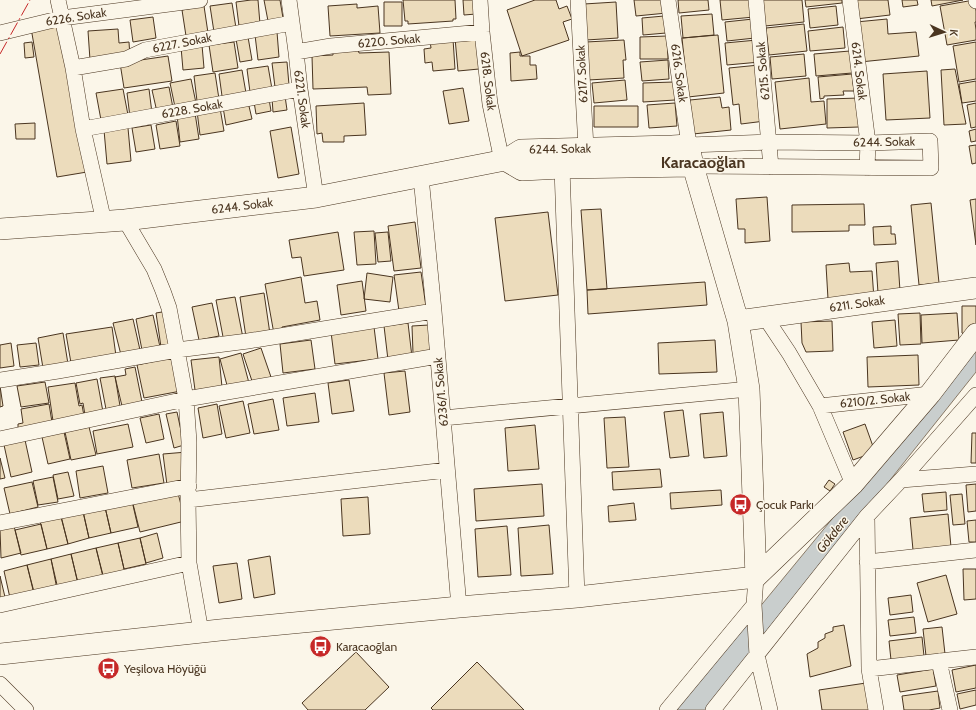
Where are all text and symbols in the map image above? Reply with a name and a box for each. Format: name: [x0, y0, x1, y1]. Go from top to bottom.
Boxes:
street label: 6226. Sokak: [44, 4, 108, 29]
north arrow: [924, 12, 964, 52]
street label: 6227. Sokak: [151, 29, 214, 56]
text: K: [947, 29, 961, 37]
street label: 6220. Sokak: [357, 30, 422, 51]
street label: 6215. Sokak: [752, 40, 773, 101]
street label: 6214. Sokak: [848, 41, 871, 102]
street label: 6216. Sokak: [668, 43, 691, 104]
street label: 6217. Sokak: [572, 44, 591, 103]
street label: 6218. Sokak: [477, 50, 500, 112]
street label: 6221. Sokak: [291, 69, 314, 130]
street label: 6228. Sokak: [160, 96, 224, 121]
street label: 6244. Sokak: [853, 133, 916, 150]
street label: 6244. Sokak: [529, 140, 592, 157]
district label: Karacaoğlan: [661, 153, 745, 172]
street label: 6244. Sokak: [210, 194, 274, 217]
street label: 6211. Sokak: [828, 292, 886, 315]
street label: 6236/1. Sokak: [430, 356, 451, 427]
street label: 6210/2. Sokak: [839, 388, 911, 411]
bus stop icon: Çocuk Parkı: [728, 492, 754, 518]
place label: Çocuk Parkı: [756, 497, 814, 512]
water label: Gökdere: [812, 512, 852, 556]
bus stop icon: Karacaoğlan: [307, 634, 333, 660]
place label: Karacaoğlan: [336, 639, 397, 654]
bus stop icon: Yeşilova Höyüğü: [95, 656, 121, 682]
place label: Yeşilova Höyüğü: [123, 661, 206, 676]

